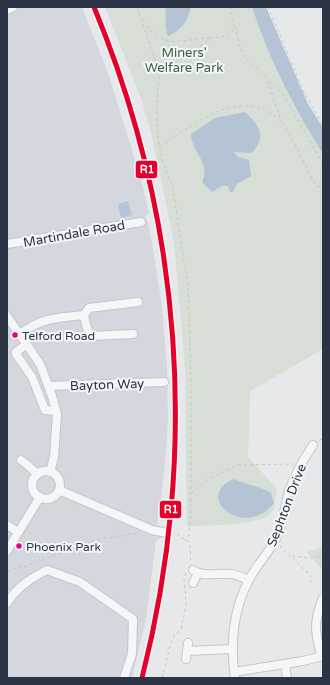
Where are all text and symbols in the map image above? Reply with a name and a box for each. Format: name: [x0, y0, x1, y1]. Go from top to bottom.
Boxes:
park label: Miners' Welfare Park: [145, 45, 223, 76]
line badge: R1: [135, 160, 158, 179]
text: R1: [140, 163, 154, 176]
street label: Martindale Road: [22, 217, 126, 251]
place label: Telford Road: [22, 329, 95, 343]
marker: Telford Road: [10, 330, 20, 340]
street label: Bayton Way: [70, 376, 144, 394]
street label: Sephton Drive: [264, 462, 310, 549]
line badge: R1: [159, 500, 182, 519]
text: R1: [164, 503, 178, 516]
place label: Phoenix Park: [26, 540, 101, 554]
marker: Phoenix Park: [14, 541, 24, 551]

